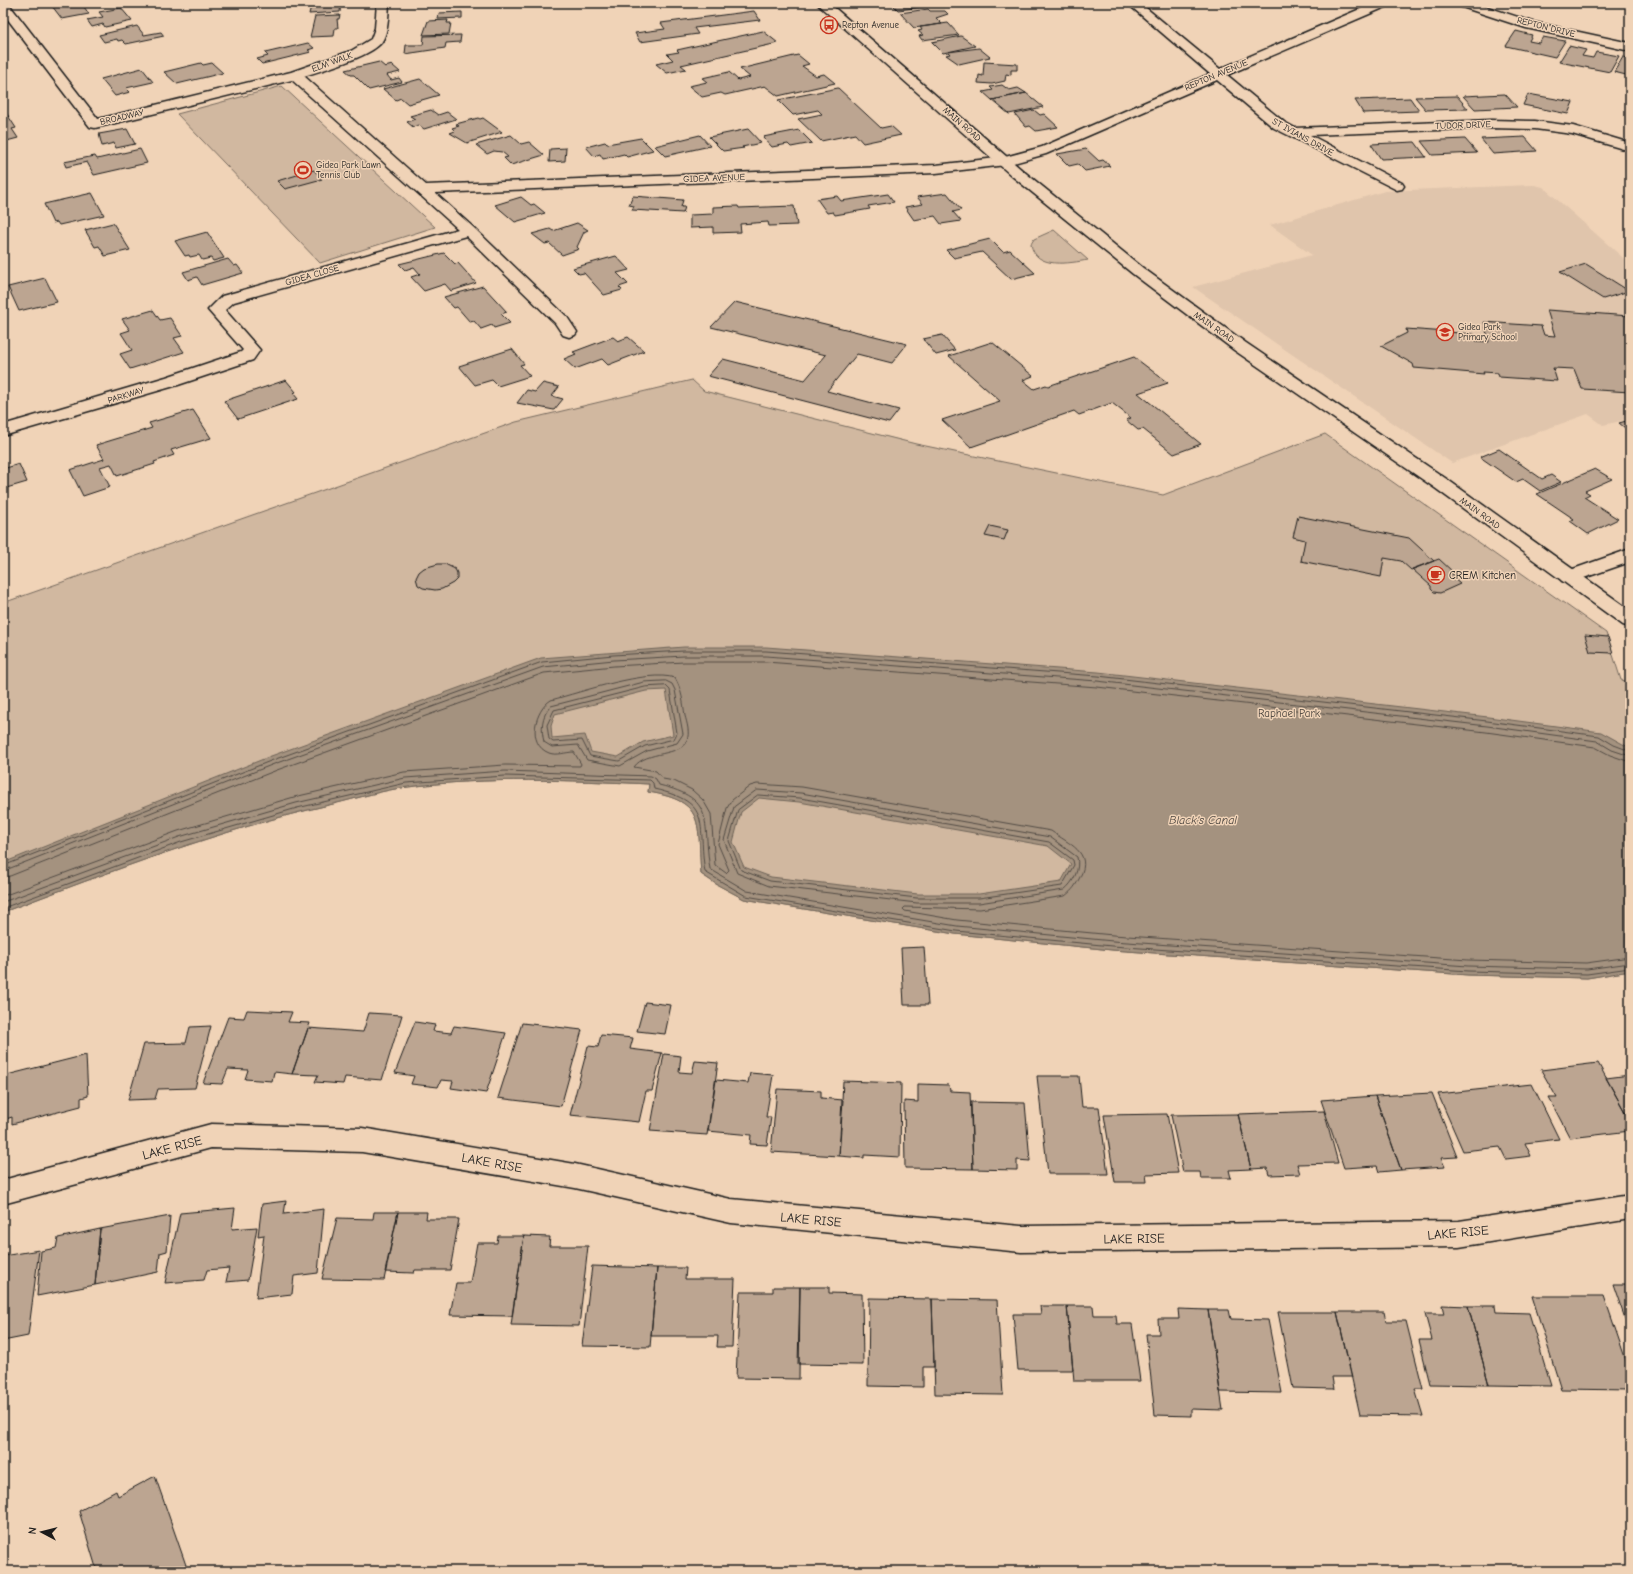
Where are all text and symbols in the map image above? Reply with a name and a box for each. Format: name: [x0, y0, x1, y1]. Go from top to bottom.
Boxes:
bus stop icon: Repton Avenue: [819, 15, 839, 35]
street label: REPTON DRIVE: [1516, 15, 1577, 39]
place label: Repton Avenue: [842, 20, 899, 30]
street label: ELM WALK: [310, 50, 354, 74]
street label: REPTON AVENUE: [1183, 57, 1250, 93]
street label: MAIN ROAD: [941, 105, 983, 143]
street label: BROADWAY: [99, 107, 146, 127]
street label: ST IVIANS DRIVE: [1271, 116, 1336, 158]
street label: TUDOR DRIVE: [1435, 119, 1491, 131]
sports icon: Gidea Park Lawn Tennis Club: [293, 160, 313, 180]
place label: Gidea Park Lawn Tennis Club: [316, 160, 381, 180]
street label: GIDEA AVENUE: [683, 172, 746, 184]
street label: GIDEA CLOSE: [284, 262, 340, 287]
street label: MAIN ROAD: [1192, 309, 1236, 345]
school or university icon: Gidea Park Primary School: [1435, 322, 1455, 342]
place label: Gidea Park Primary School: [1458, 322, 1517, 342]
street label: PARKWAY: [107, 385, 146, 405]
street label: MAIN ROAD: [1458, 495, 1502, 531]
cafe icon: CREM Kitchen: [1426, 565, 1446, 585]
place label: CREM Kitchen: [1449, 569, 1516, 582]
park label: Raphael Park: [1258, 707, 1321, 720]
water label: Black's Canal: [1169, 813, 1237, 827]
street label: LAKE RISE: [141, 1132, 204, 1163]
street label: LAKE RISE: [460, 1150, 524, 1175]
street label: LAKE RISE: [780, 1209, 842, 1230]
street label: LAKE RISE: [1427, 1222, 1489, 1243]
street label: LAKE RISE: [1103, 1230, 1165, 1247]
north arrow: [22, 1512, 62, 1552]
text: N: [26, 1526, 39, 1535]

